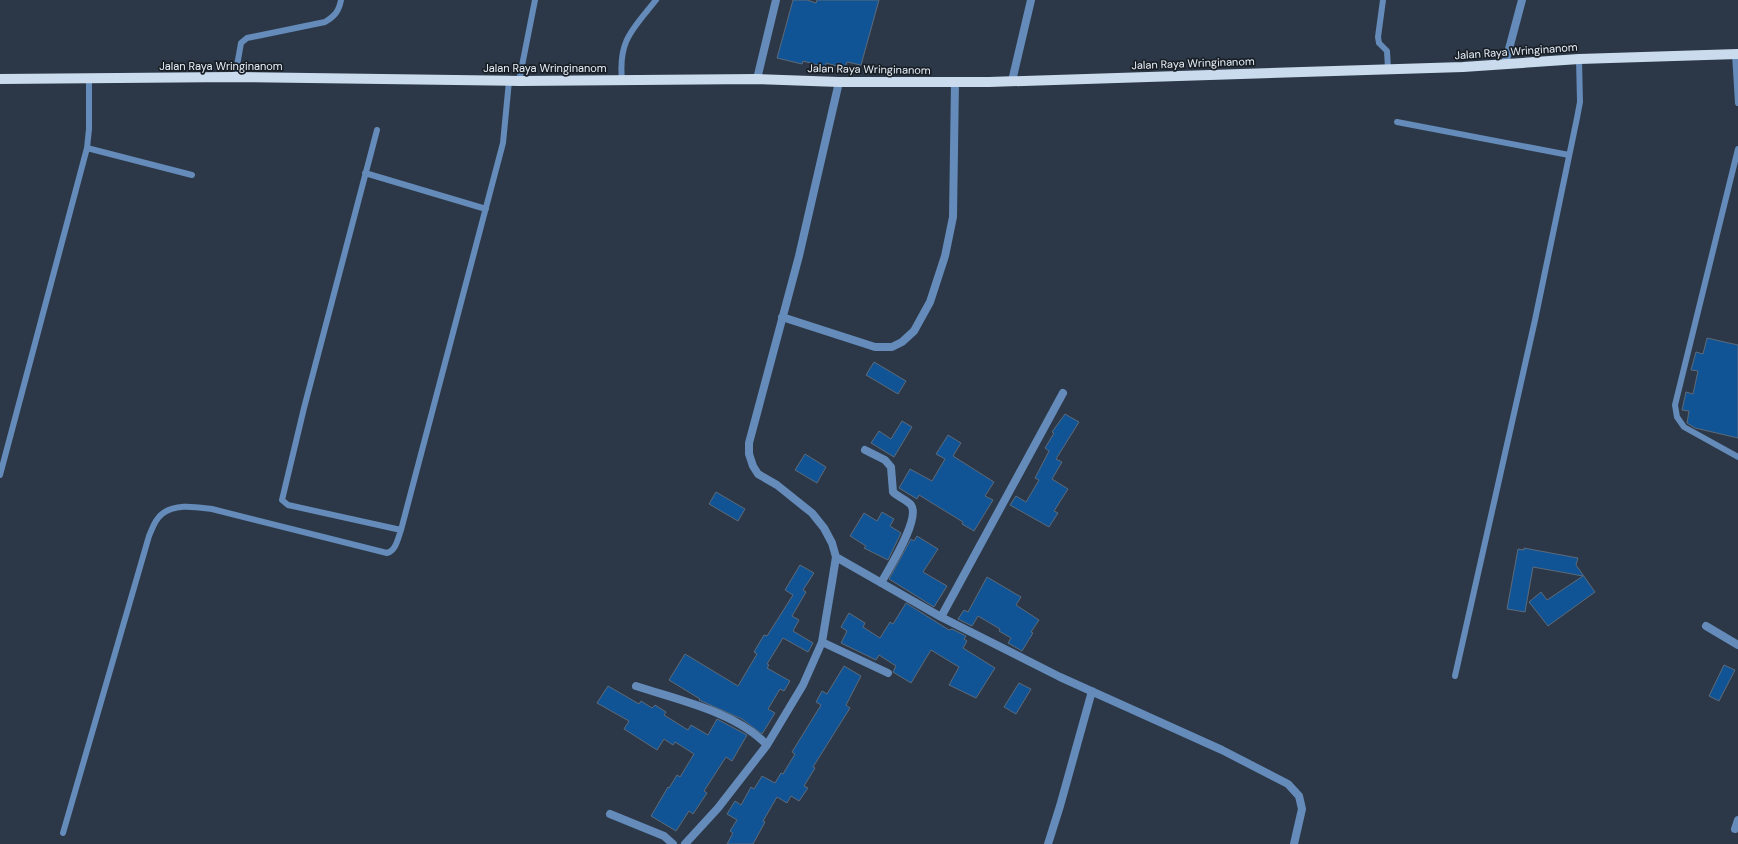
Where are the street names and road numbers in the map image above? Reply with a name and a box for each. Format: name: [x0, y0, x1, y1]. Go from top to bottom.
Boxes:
street label: Jalan Raya Wringinanom: [1454, 40, 1578, 62]
street label: Jalan Raya Wringinanom: [1131, 54, 1255, 72]
street label: Jalan Raya Wringinanom: [159, 59, 283, 73]
street label: Jalan Raya Wringinanom: [483, 61, 607, 75]
street label: Jalan Raya Wringinanom: [807, 61, 931, 77]

